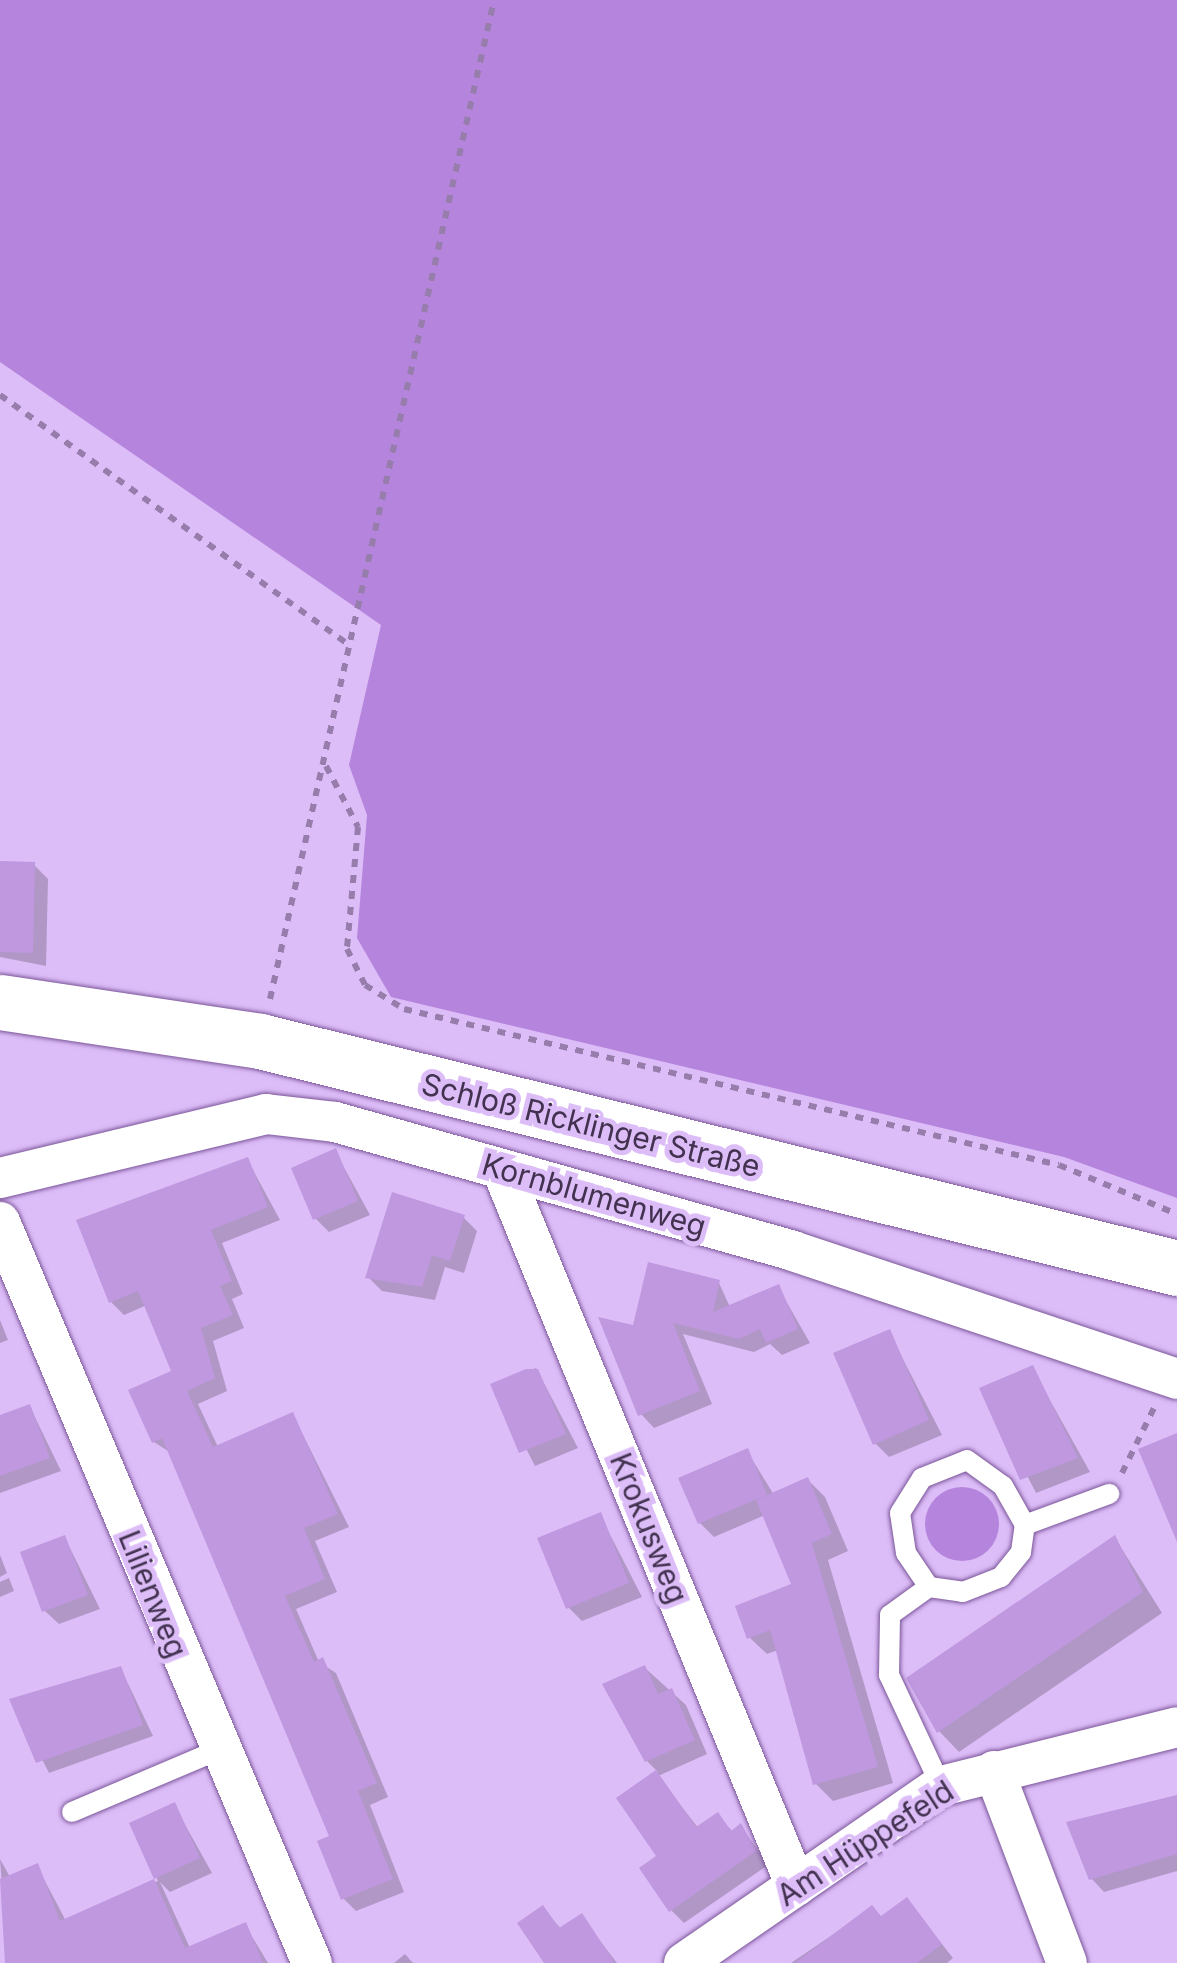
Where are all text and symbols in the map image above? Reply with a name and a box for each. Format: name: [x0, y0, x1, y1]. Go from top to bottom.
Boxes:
street label: Schloß Ricklinger Straße: [418, 1065, 764, 1185]
street label: Kornblumenweg: [478, 1146, 710, 1244]
street label: Krokusweg: [603, 1448, 695, 1608]
street label: Lilienweg: [111, 1525, 195, 1663]
street label: Am Hüppefeld: [770, 1773, 960, 1913]

